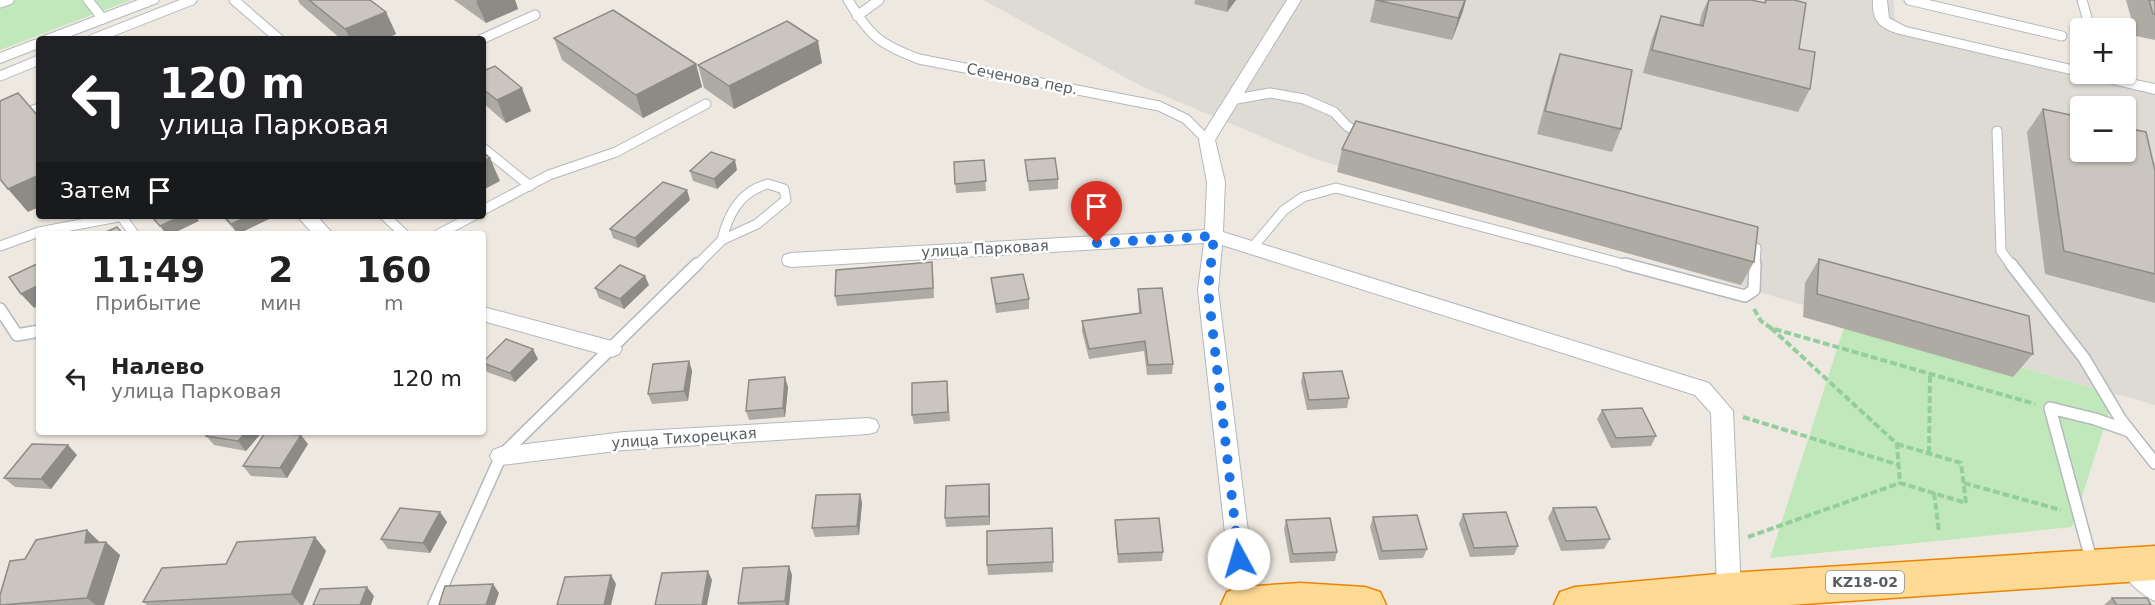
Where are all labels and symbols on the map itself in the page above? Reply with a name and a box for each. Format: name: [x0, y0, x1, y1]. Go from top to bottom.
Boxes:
street label: Сеченова пер.: [965, 59, 1079, 99]
pin: [1071, 181, 1122, 243]
street label: улица Парковая: [921, 237, 1049, 261]
street label: улица Тихорецкая: [611, 424, 757, 452]
position arrow: [1207, 527, 1271, 591]
road number: KZ18-02: [1826, 571, 1904, 593]

